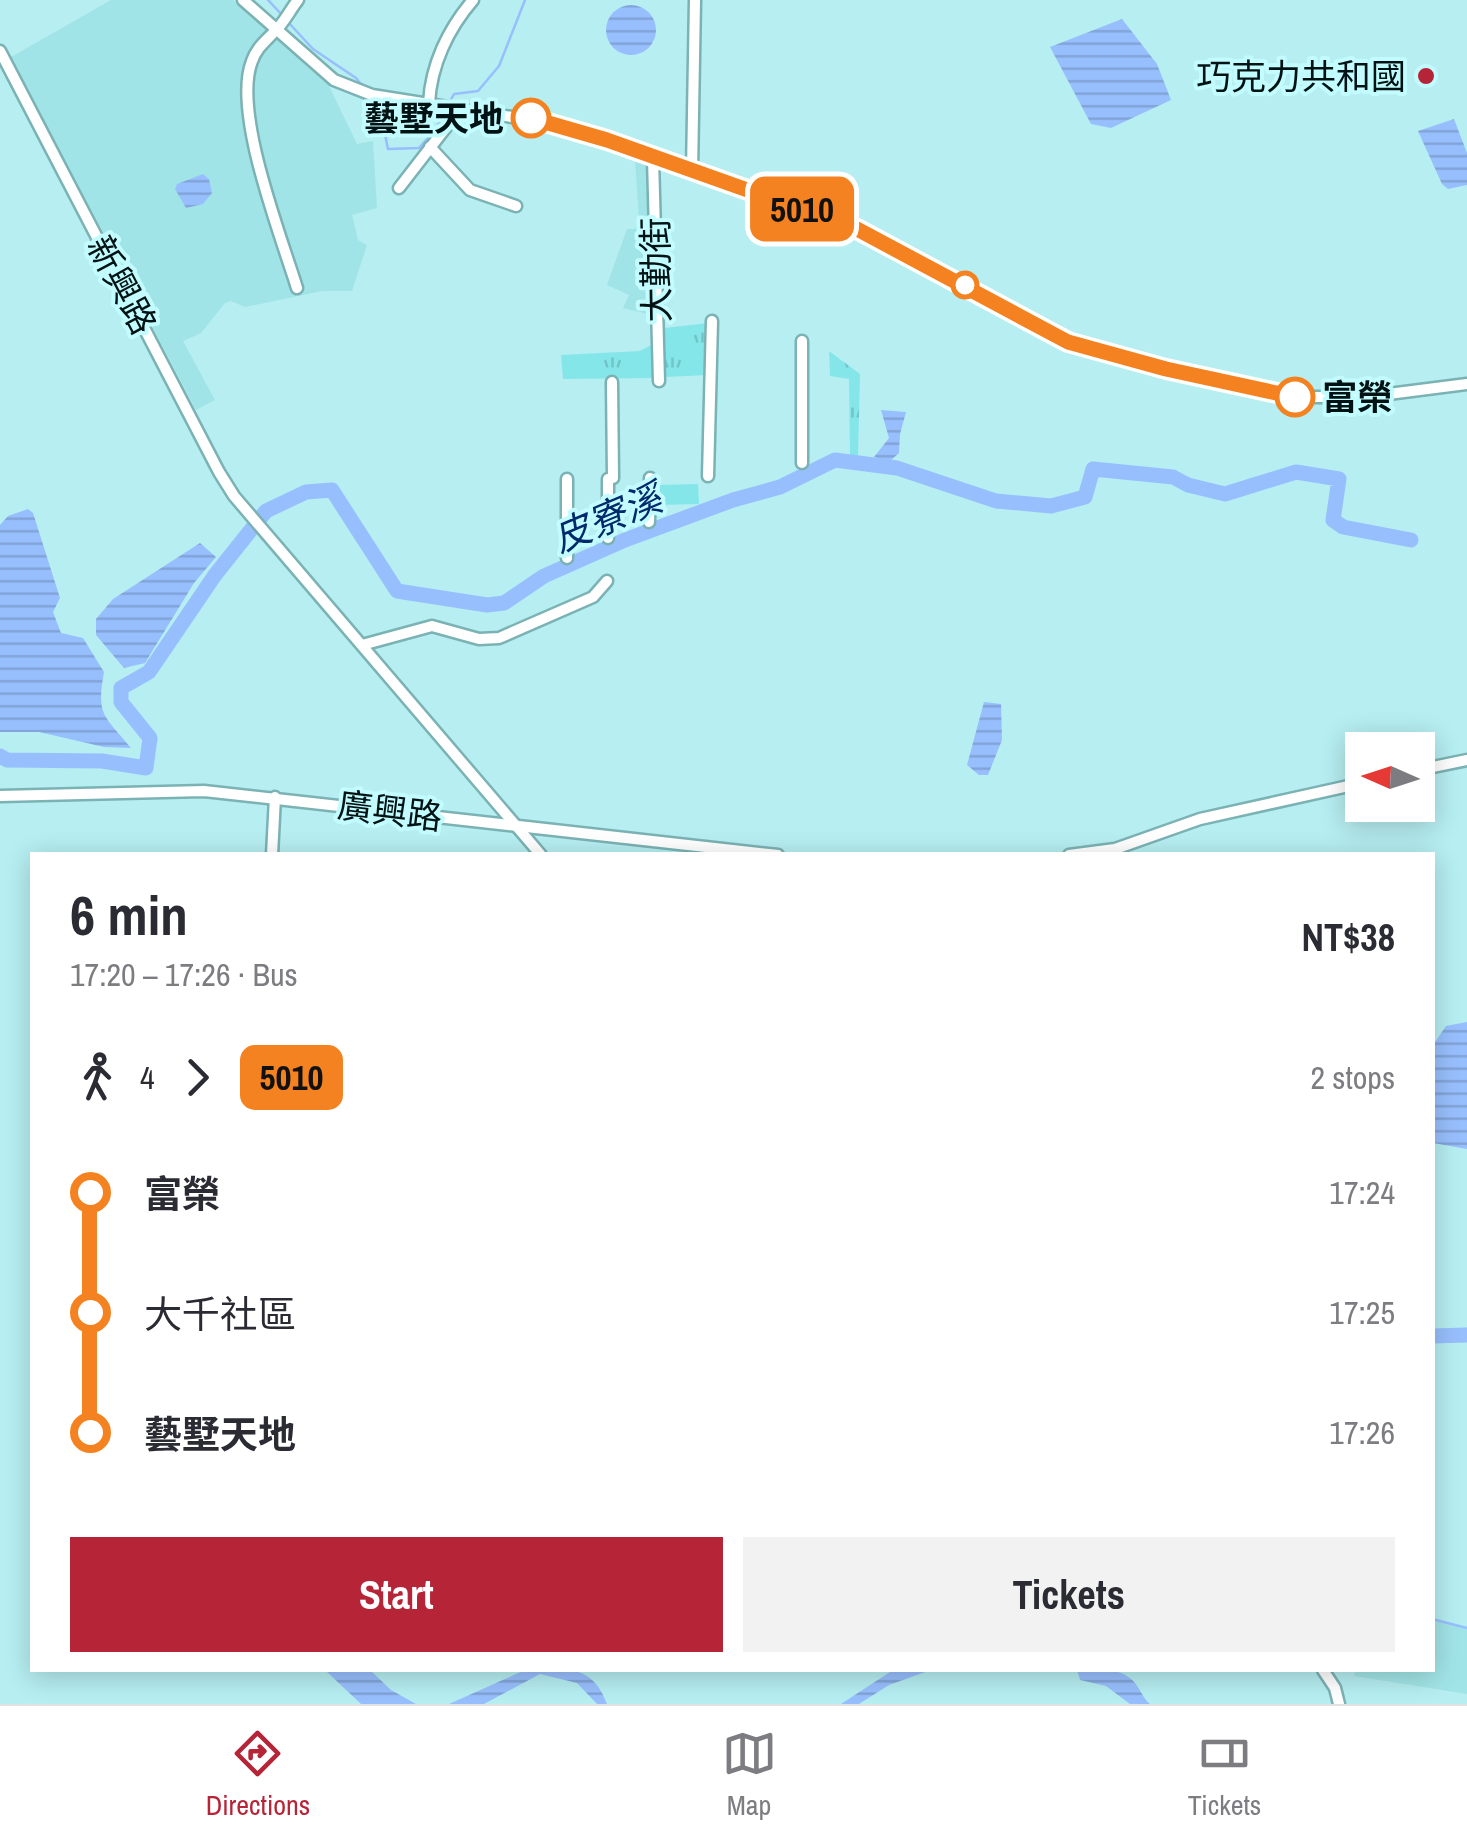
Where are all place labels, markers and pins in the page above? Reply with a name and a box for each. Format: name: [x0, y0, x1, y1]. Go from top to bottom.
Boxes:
place label: 巧克力共和國: [1196, 53, 1406, 100]
marker: 巧克力共和國: [1415, 65, 1437, 87]
place label: 藝墅天地: [364, 95, 504, 142]
marker: 藝墅天地: [512, 99, 550, 137]
unlabelled marker: [952, 272, 978, 298]
place label: 富榮: [1322, 374, 1392, 421]
marker: 富榮: [1276, 378, 1314, 416]

